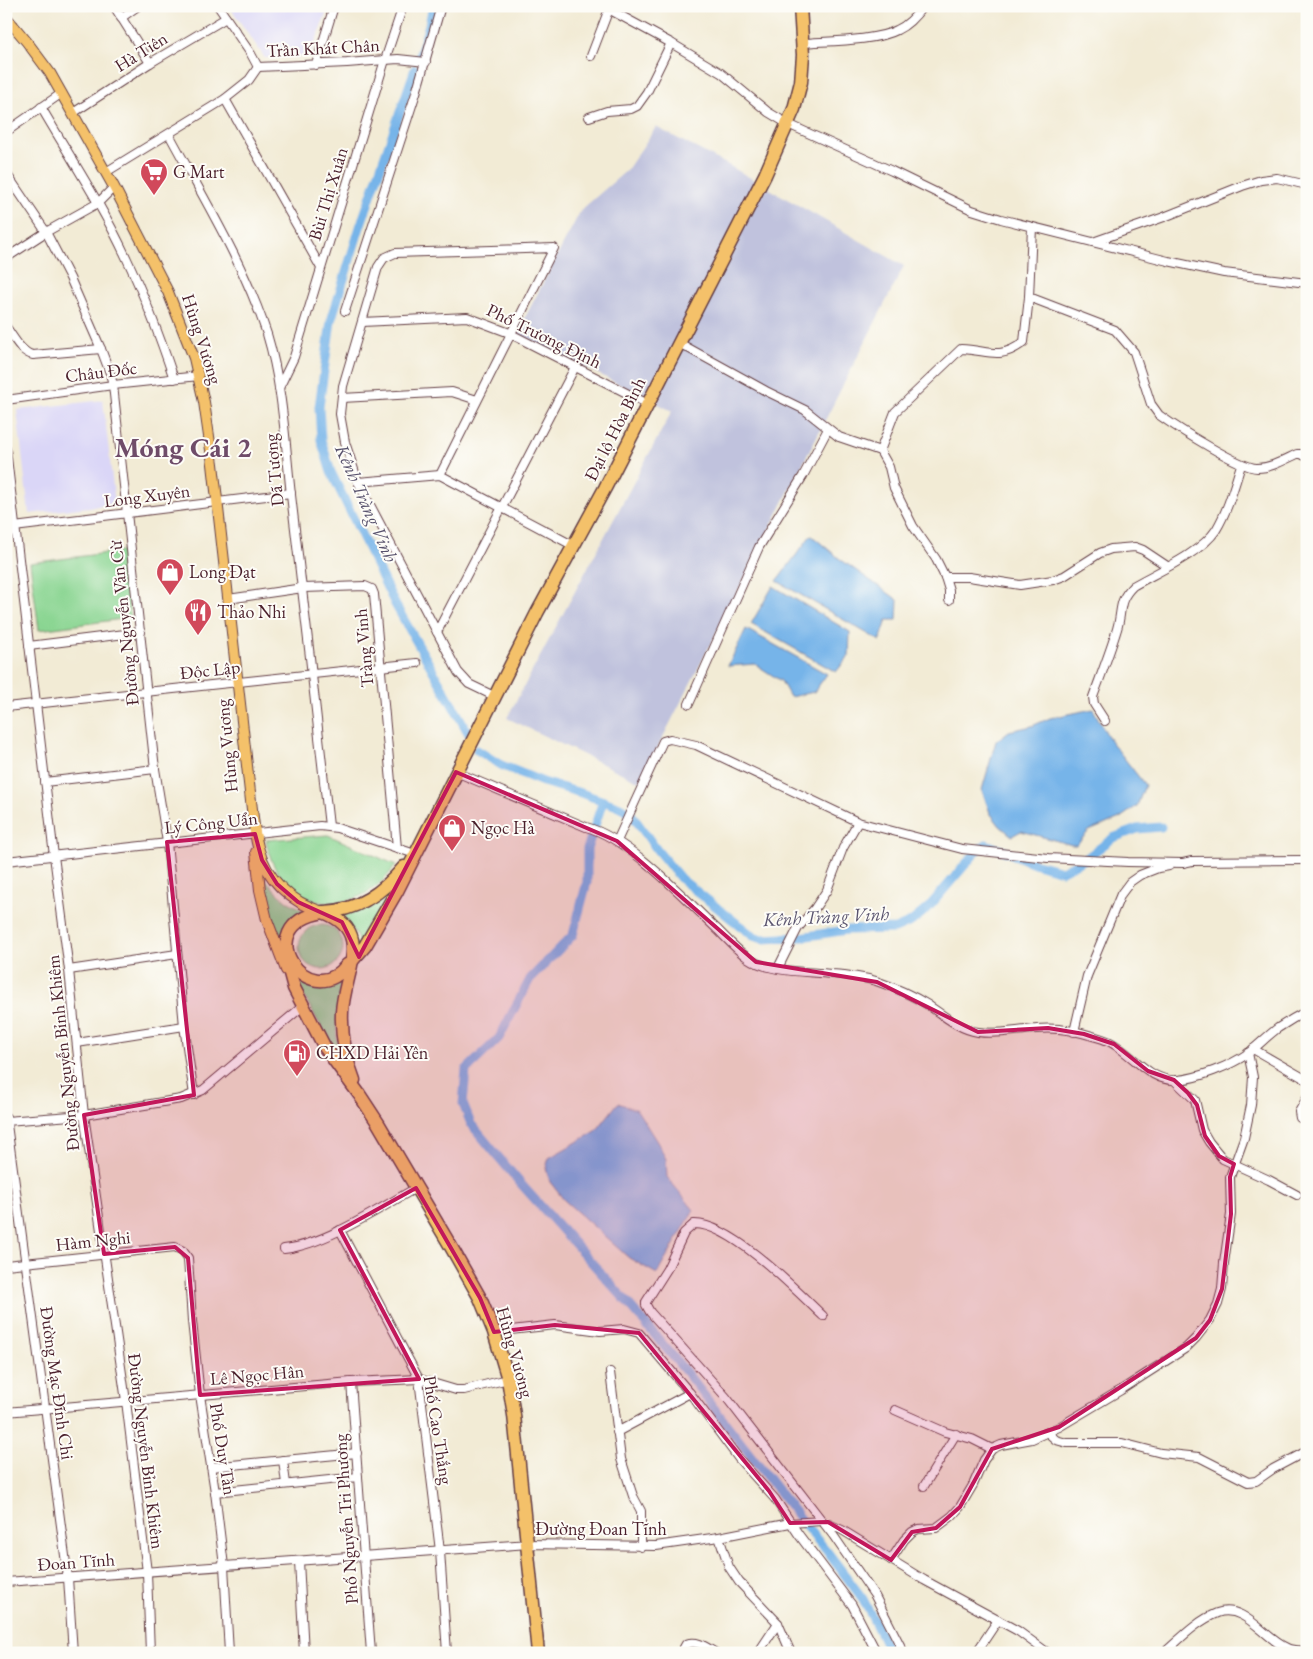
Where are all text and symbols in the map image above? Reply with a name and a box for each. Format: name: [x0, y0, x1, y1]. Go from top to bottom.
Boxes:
street label: Hà Tiên: [110, 26, 172, 77]
street label: Trần Khát Chân: [266, 33, 381, 62]
street label: Bùi Thị Xuân: [302, 144, 353, 243]
supermarket icon: G Mart: [139, 157, 169, 196]
place label: G Mart: [173, 160, 225, 183]
street label: Hùng Vương: [177, 291, 228, 387]
street label: Phố Trương Định: [483, 298, 605, 373]
street label: Châu Đốc: [64, 356, 138, 387]
street label: Đại lộ Hòa Bình: [579, 373, 651, 484]
district label: Móng Cái 2: [114, 429, 252, 465]
street label: Dã Tượng: [258, 432, 289, 508]
water label: Kênh Tràng Vinh: [329, 439, 404, 566]
street label: Long Xuyên: [103, 479, 192, 512]
street label: Đường Nguyễn Văn Cừ: [103, 538, 144, 707]
shop icon: Long Đạt: [155, 557, 185, 596]
place label: Long Đạt: [189, 560, 256, 583]
restaurant icon: Thảo Nhi: [183, 597, 213, 636]
place label: Thảo Nhi: [217, 600, 287, 623]
street label: Tràng Vinh: [349, 608, 378, 689]
street label: Độc Lập: [179, 655, 241, 684]
street label: Hùng Vương: [210, 698, 243, 794]
street label: Lý Công Uẩn: [163, 806, 259, 839]
shop icon: Ngọc Hà: [437, 813, 467, 852]
place label: Ngọc Hà: [471, 816, 536, 839]
water label: Kênh Tràng Vinh: [761, 901, 890, 932]
street label: Đường Nguyễn Bỉnh Khiêm: [41, 954, 84, 1152]
fuel station icon: CHXD Hải Yên: [282, 1038, 312, 1077]
place label: CHXD Hải Yên: [316, 1041, 429, 1064]
street label: Hàm Nghi: [54, 1225, 132, 1256]
street label: Hùng Vương: [492, 1304, 539, 1400]
street label: Đường Mạc Đĩnh Chi: [35, 1305, 80, 1462]
street label: Đường Nguyễn Bỉnh Khiêm: [123, 1352, 170, 1550]
street label: Lê Ngọc Hân: [209, 1359, 305, 1390]
street label: Phố Cao Thắng: [419, 1374, 458, 1486]
street label: Phố Duy Tân: [205, 1401, 242, 1497]
street label: Phố Nguyễn Tri Phương: [328, 1433, 363, 1605]
street label: Đường Đoan Tĩnh: [535, 1517, 667, 1540]
street label: Đoan Tĩnh: [36, 1547, 116, 1576]

